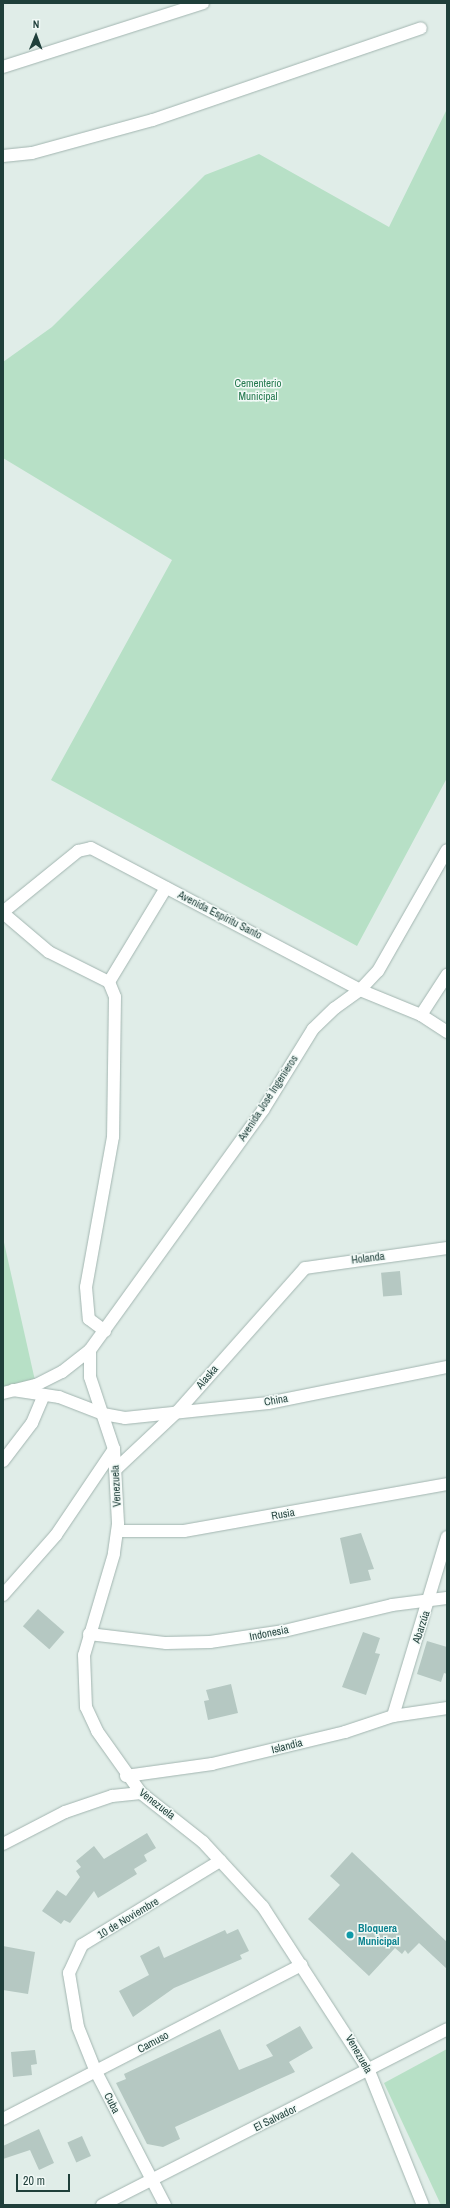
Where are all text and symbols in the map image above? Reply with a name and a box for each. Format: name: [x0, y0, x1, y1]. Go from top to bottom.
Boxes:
north arrow: [16, 16, 56, 56]
text: N: [33, 17, 40, 31]
park label: Cementerio Municipal: [234, 377, 282, 403]
street label: Avenida Espíritu Santo: [176, 888, 264, 942]
street label: Avenida José Ingenieros: [235, 1053, 301, 1143]
street label: Holanda: [351, 1249, 385, 1267]
street label: Alaska: [193, 1362, 221, 1392]
street label: China: [263, 1391, 289, 1409]
street label: Venezuela: [108, 1465, 124, 1507]
street label: Rusia: [270, 1505, 296, 1523]
street label: Abarzúa: [410, 1609, 432, 1645]
street label: Indonesia: [248, 1623, 290, 1643]
street label: Islandia: [270, 1736, 304, 1756]
street label: Venezuela: [136, 1786, 178, 1822]
street label: 10 de Noviembre: [95, 1895, 161, 1941]
place label: Bloquera Municipal: [358, 1922, 400, 1948]
marker: Bloquera Municipal: [345, 1930, 355, 1940]
street label: Camuso: [135, 2028, 171, 2056]
street label: Venezuela: [343, 2032, 375, 2076]
street label: Cuba: [101, 2090, 123, 2116]
street label: El Salvador: [251, 2102, 299, 2134]
scale bar: [18, 2166, 72, 2192]
text: 20 m: [23, 2173, 45, 2189]

